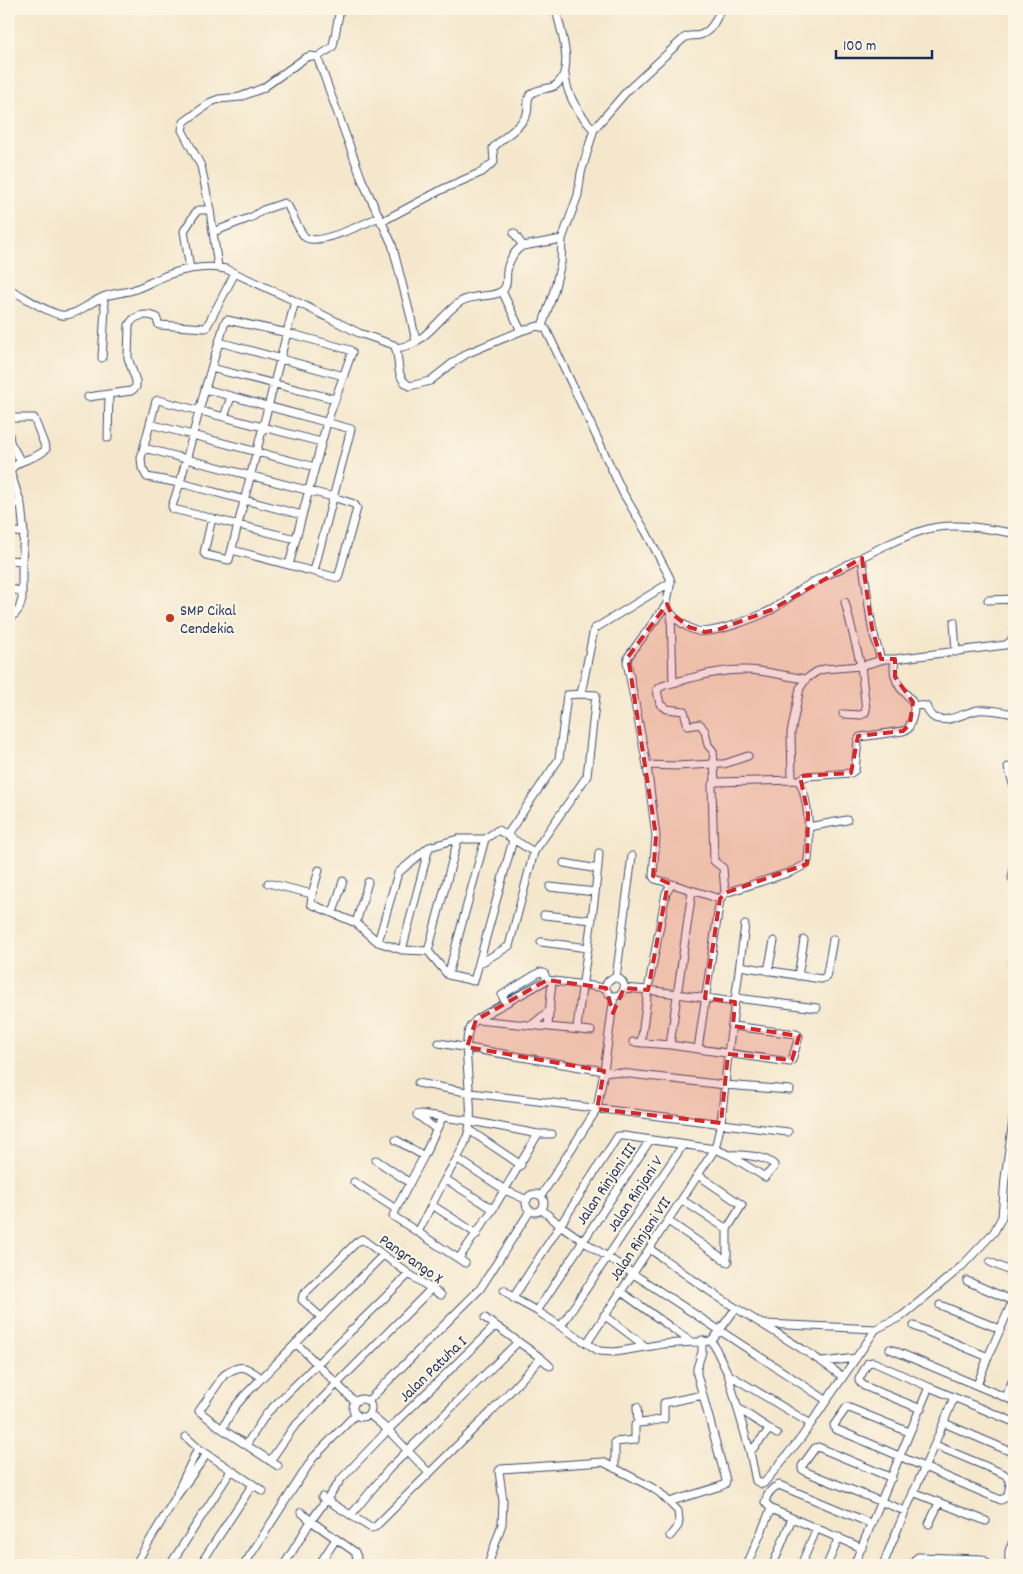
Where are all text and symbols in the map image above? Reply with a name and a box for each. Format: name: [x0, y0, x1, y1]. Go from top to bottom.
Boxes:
scale bar: [836, 28, 932, 60]
text: 100 m: [843, 36, 876, 58]
place label: SMP Cikal Cendekia: [180, 600, 236, 641]
marker: SMP Cikal Cendekia: [164, 612, 176, 624]
street label: Jalan Rinjani III: [571, 1139, 643, 1230]
street label: Jalan Rinjani V: [602, 1152, 670, 1237]
street label: Jalan Rinjani VII: [604, 1193, 678, 1286]
street label: Pangrango X: [374, 1230, 448, 1291]
street label: Jalan Patuha I: [395, 1331, 473, 1408]

